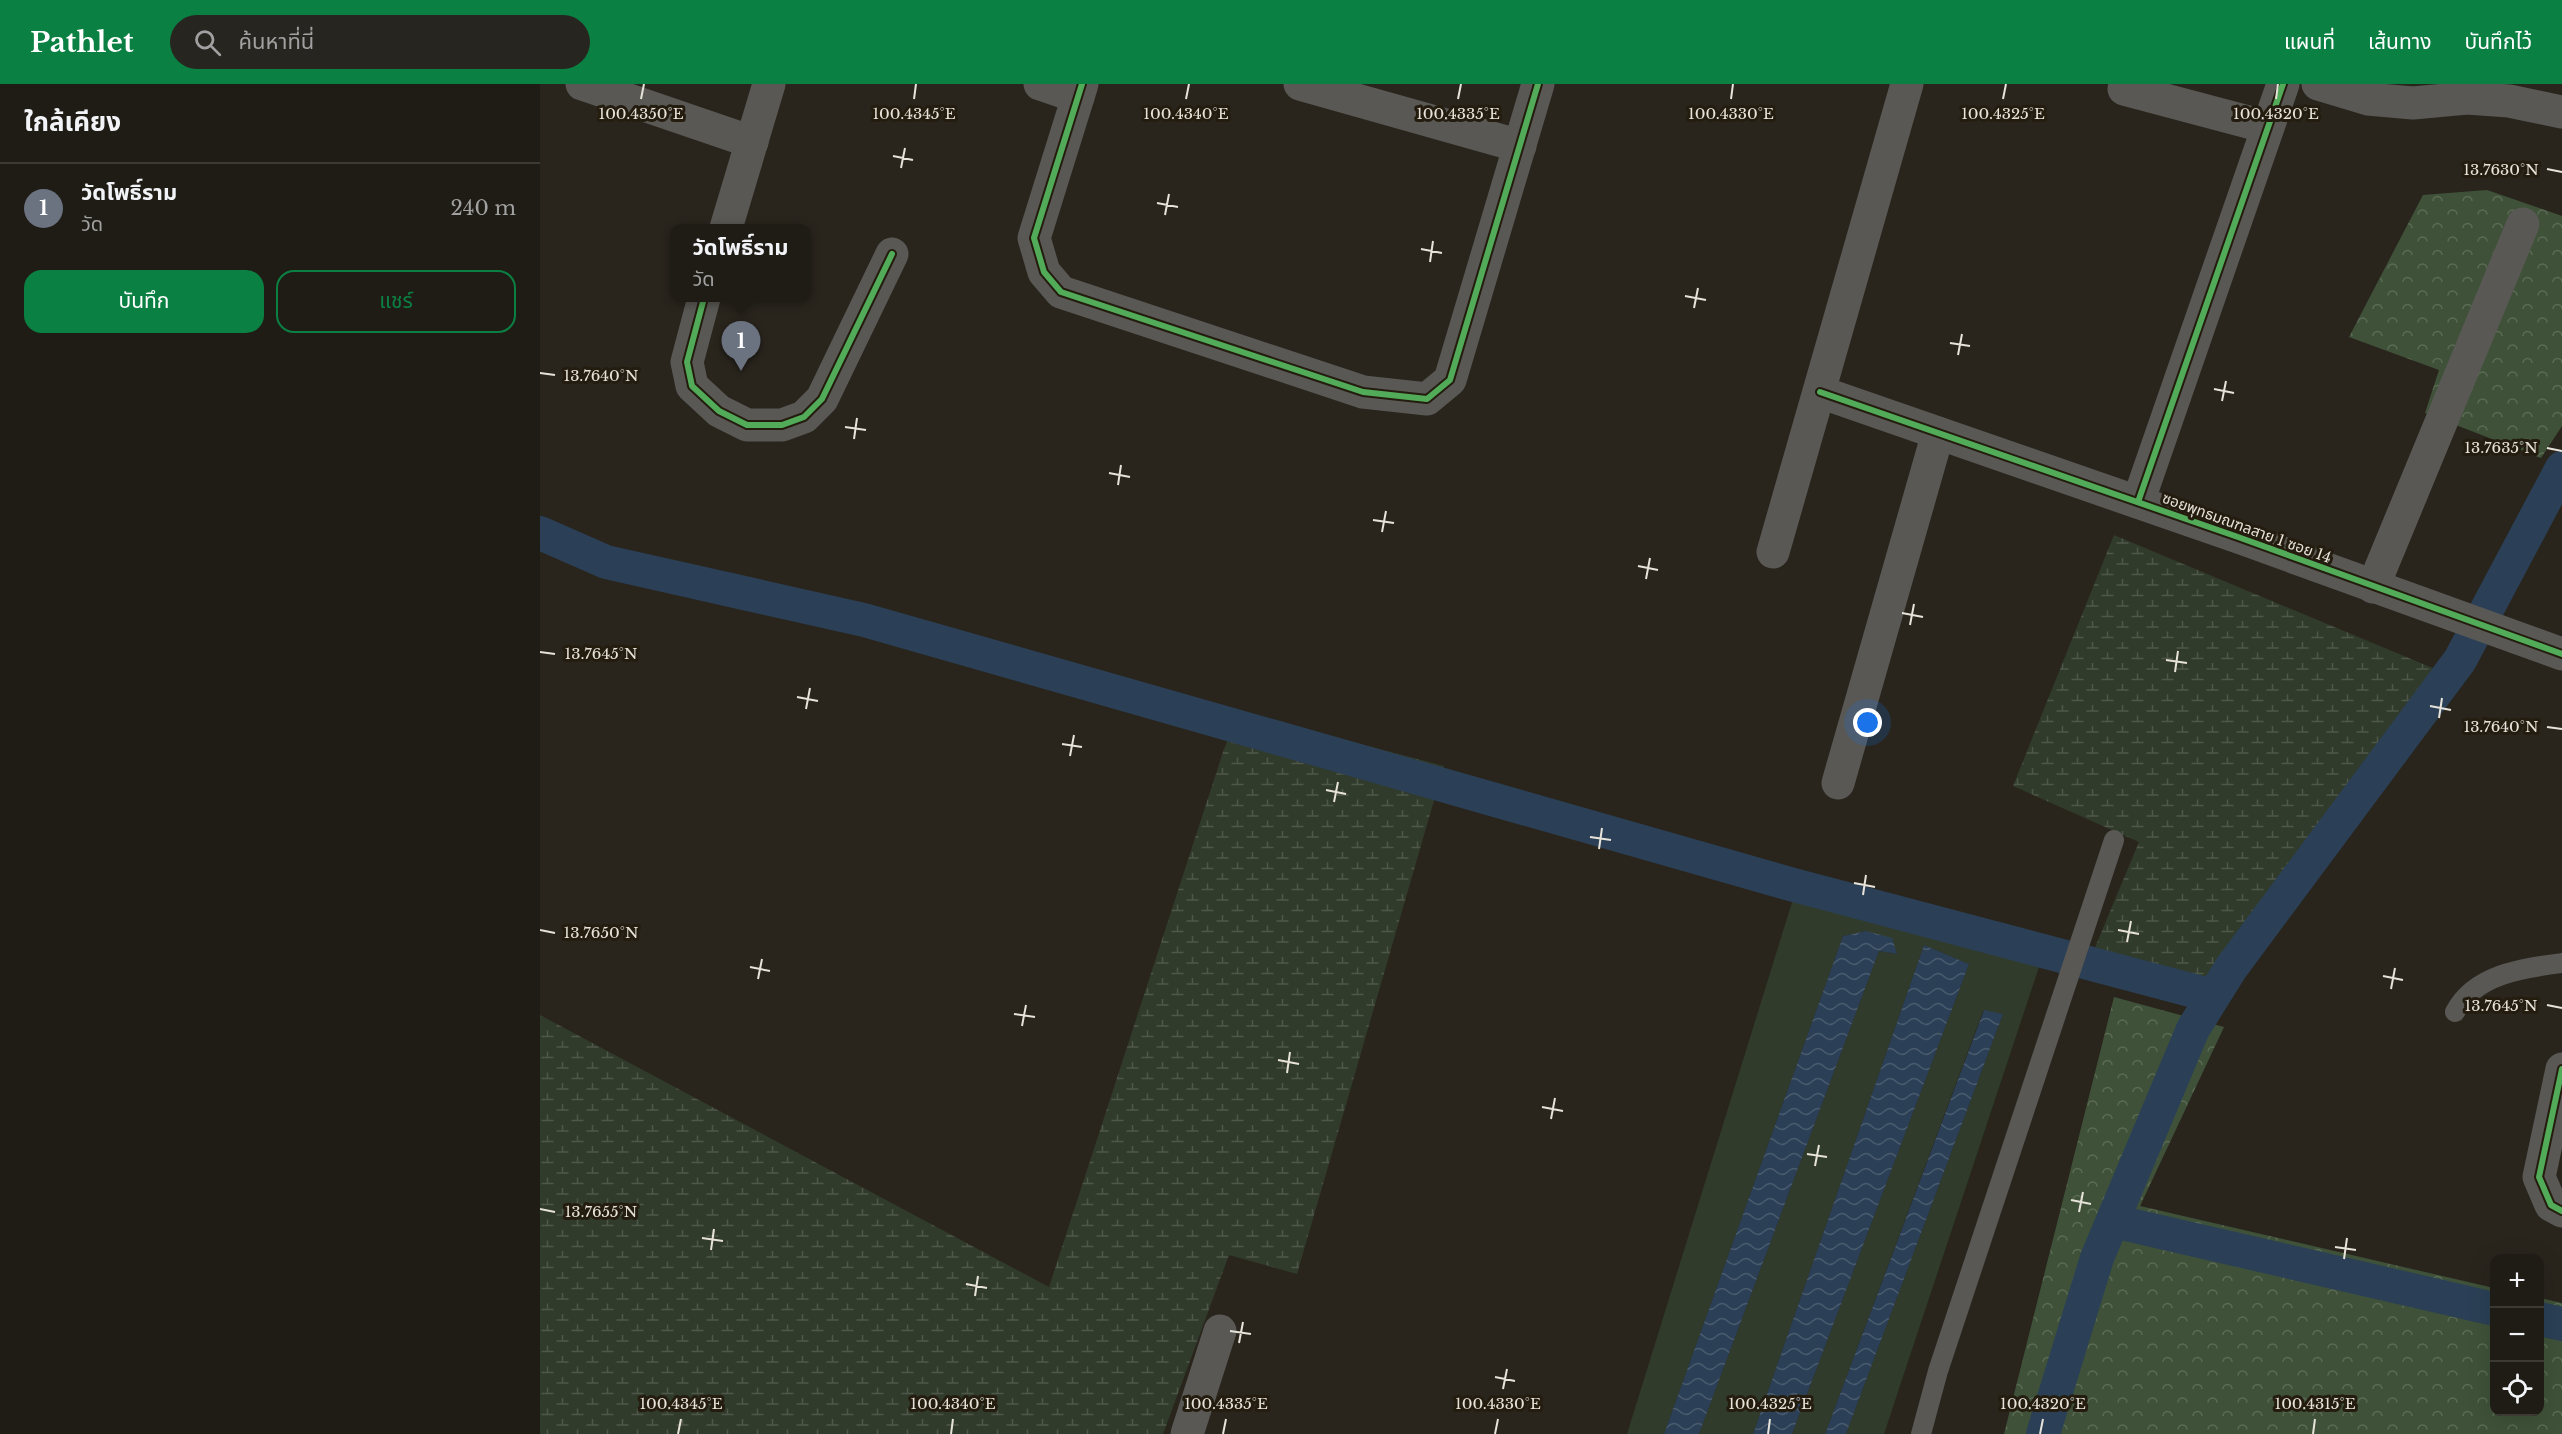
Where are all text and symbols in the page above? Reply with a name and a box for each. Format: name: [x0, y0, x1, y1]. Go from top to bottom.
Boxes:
search box: [170, 15, 590, 69]
text: Pathlet: [30, 25, 134, 60]
icon: search: [191, 26, 224, 59]
text: ค้นหาที่นี่: [239, 28, 314, 55]
text: แผนที่: [2284, 29, 2335, 55]
text: เส้นทาง: [2368, 29, 2432, 55]
text: บันทึกไว้: [2465, 29, 2532, 55]
text: 100.4350°E: [598, 104, 684, 123]
text: 100.4345°E: [872, 104, 956, 123]
text: 100.4340°E: [1143, 104, 1229, 123]
text: 100.4335°E: [1416, 104, 1500, 123]
text: 100.4330°E: [1688, 104, 1774, 123]
text: 100.4325°E: [1961, 104, 2045, 123]
text: 100.4320°E: [2233, 104, 2319, 123]
text: ใกล้เคียง: [24, 106, 121, 138]
text: 13.7630°N: [2463, 160, 2539, 179]
text: วัดโพธิ์ราม: [81, 179, 177, 206]
text: 1: [39, 196, 48, 220]
text: 240 m: [451, 196, 516, 220]
text: วัด: [81, 212, 103, 236]
popup: [670, 224, 811, 302]
text: วัดโพธิ์ราม: [692, 234, 789, 261]
text: วัด: [692, 267, 715, 291]
button: บันทึก: [24, 270, 264, 333]
button: แชร์: [276, 270, 516, 333]
pin: 1: [722, 322, 760, 371]
text: 13.7640°N: [563, 366, 639, 385]
text: 13.7635°N: [2464, 438, 2538, 457]
street label: ซอยพุทธมณฑลสาย 1 ซอย 14: [2160, 488, 2334, 567]
text: 13.7645°N: [565, 644, 637, 663]
your location: [1853, 708, 1882, 737]
text: 13.7640°N: [2463, 717, 2539, 736]
text: 13.7650°N: [564, 923, 638, 942]
text: 13.7645°N: [2465, 996, 2537, 1015]
text: 13.7655°N: [565, 1202, 637, 1221]
map controls: [2490, 1254, 2544, 1416]
button: +: [2490, 1254, 2544, 1308]
button: −: [2490, 1308, 2544, 1362]
button: locate: [2490, 1362, 2544, 1416]
text: 100.4345°E: [639, 1394, 723, 1413]
text: 100.4340°E: [910, 1394, 996, 1413]
text: 100.4335°E: [1184, 1394, 1268, 1413]
text: 100.4330°E: [1455, 1394, 1541, 1413]
text: 100.4325°E: [1728, 1394, 1812, 1413]
text: 100.4320°E: [2000, 1394, 2086, 1413]
text: 100.4315°E: [2274, 1394, 2356, 1413]

